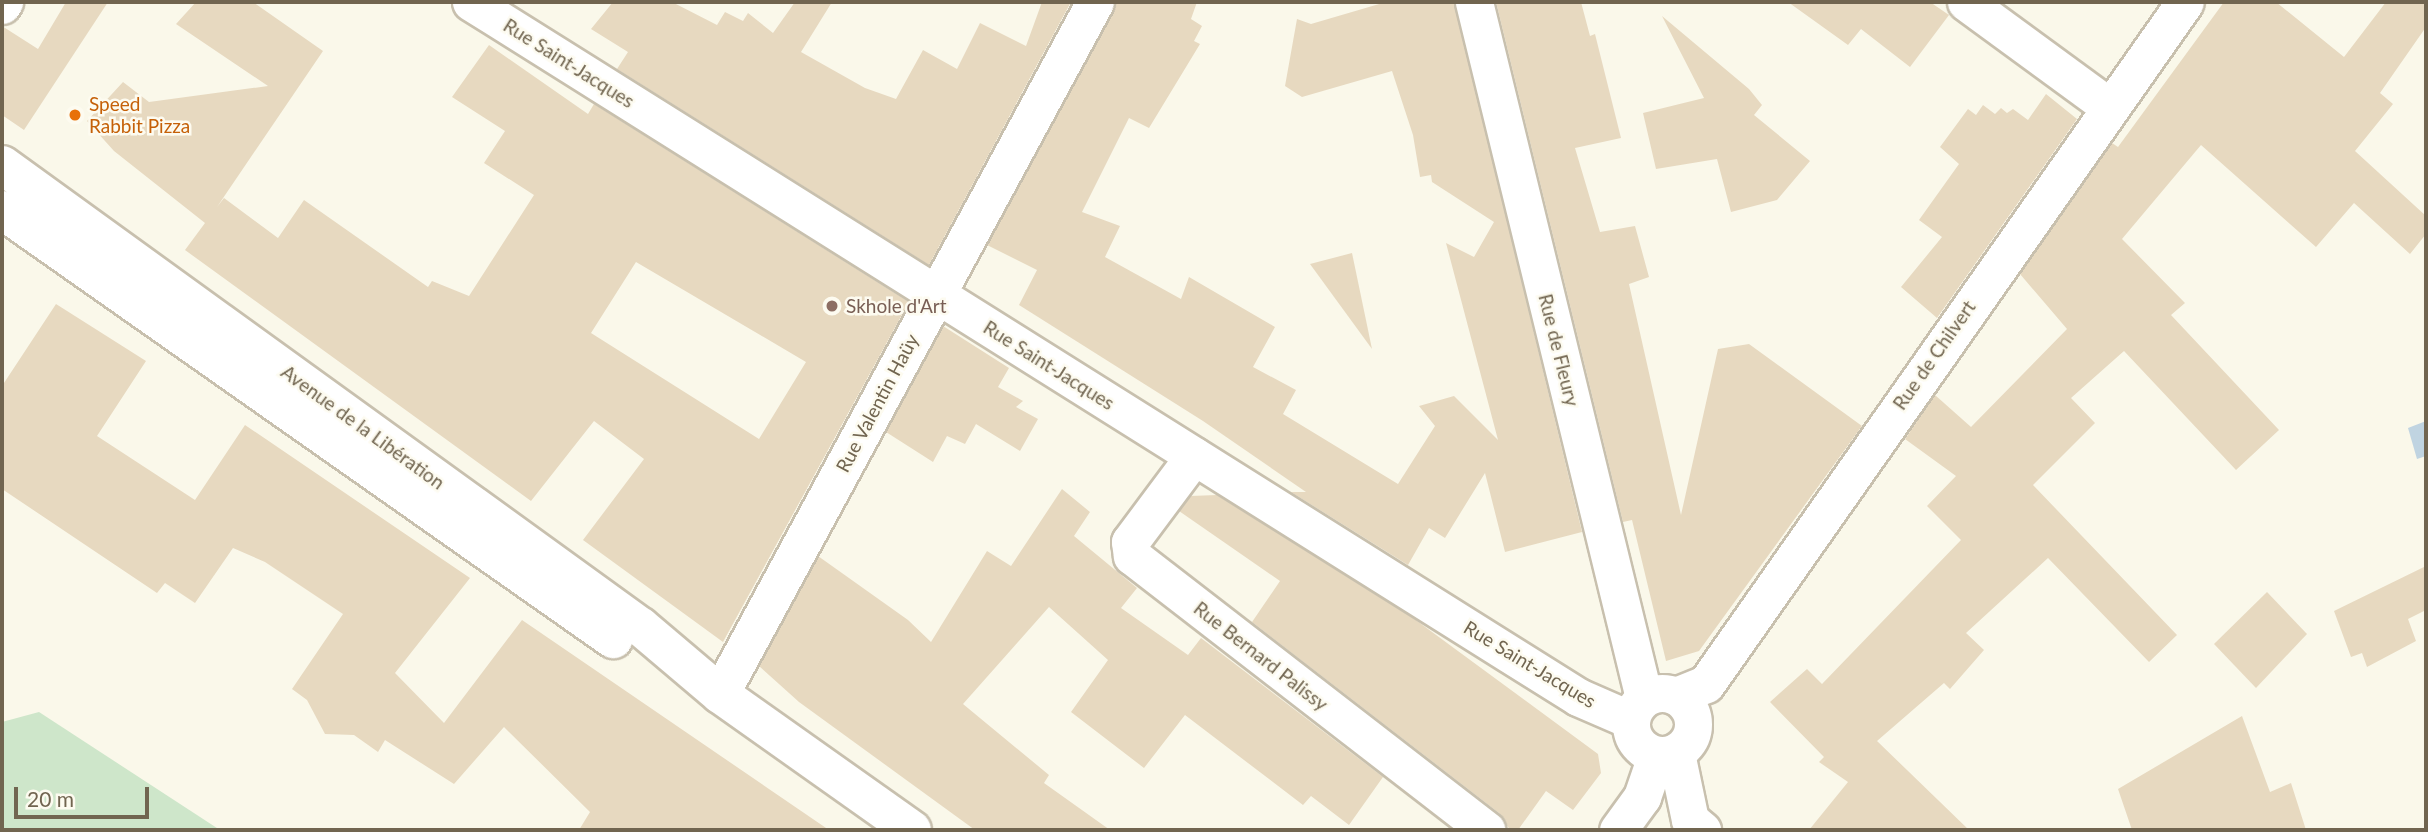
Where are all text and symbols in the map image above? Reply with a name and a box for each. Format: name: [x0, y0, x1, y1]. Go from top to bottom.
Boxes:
street label: Rue Saint-Jacques: [499, 14, 639, 112]
place label: Speed Rabbit Pizza: [89, 93, 190, 137]
marker: Speed Rabbit Pizza: [67, 107, 83, 123]
street label: Rue de Fleury: [1534, 291, 1584, 409]
place label: Skhole d'Art: [846, 295, 947, 317]
street label: Rue de Chilvert: [1888, 296, 1980, 414]
marker: Skhole d'Art: [824, 298, 840, 314]
street label: Rue Saint-Jacques: [979, 316, 1119, 414]
street label: Rue Valentin Haüy: [831, 330, 923, 476]
street label: Avenue de la Libération: [277, 360, 449, 494]
street label: Rue Bernard Palissy: [1189, 597, 1333, 715]
street label: Rue Saint-Jacques: [1460, 616, 1600, 712]
scale bar: [18, 772, 152, 816]
text: 20 m: [27, 786, 74, 811]

